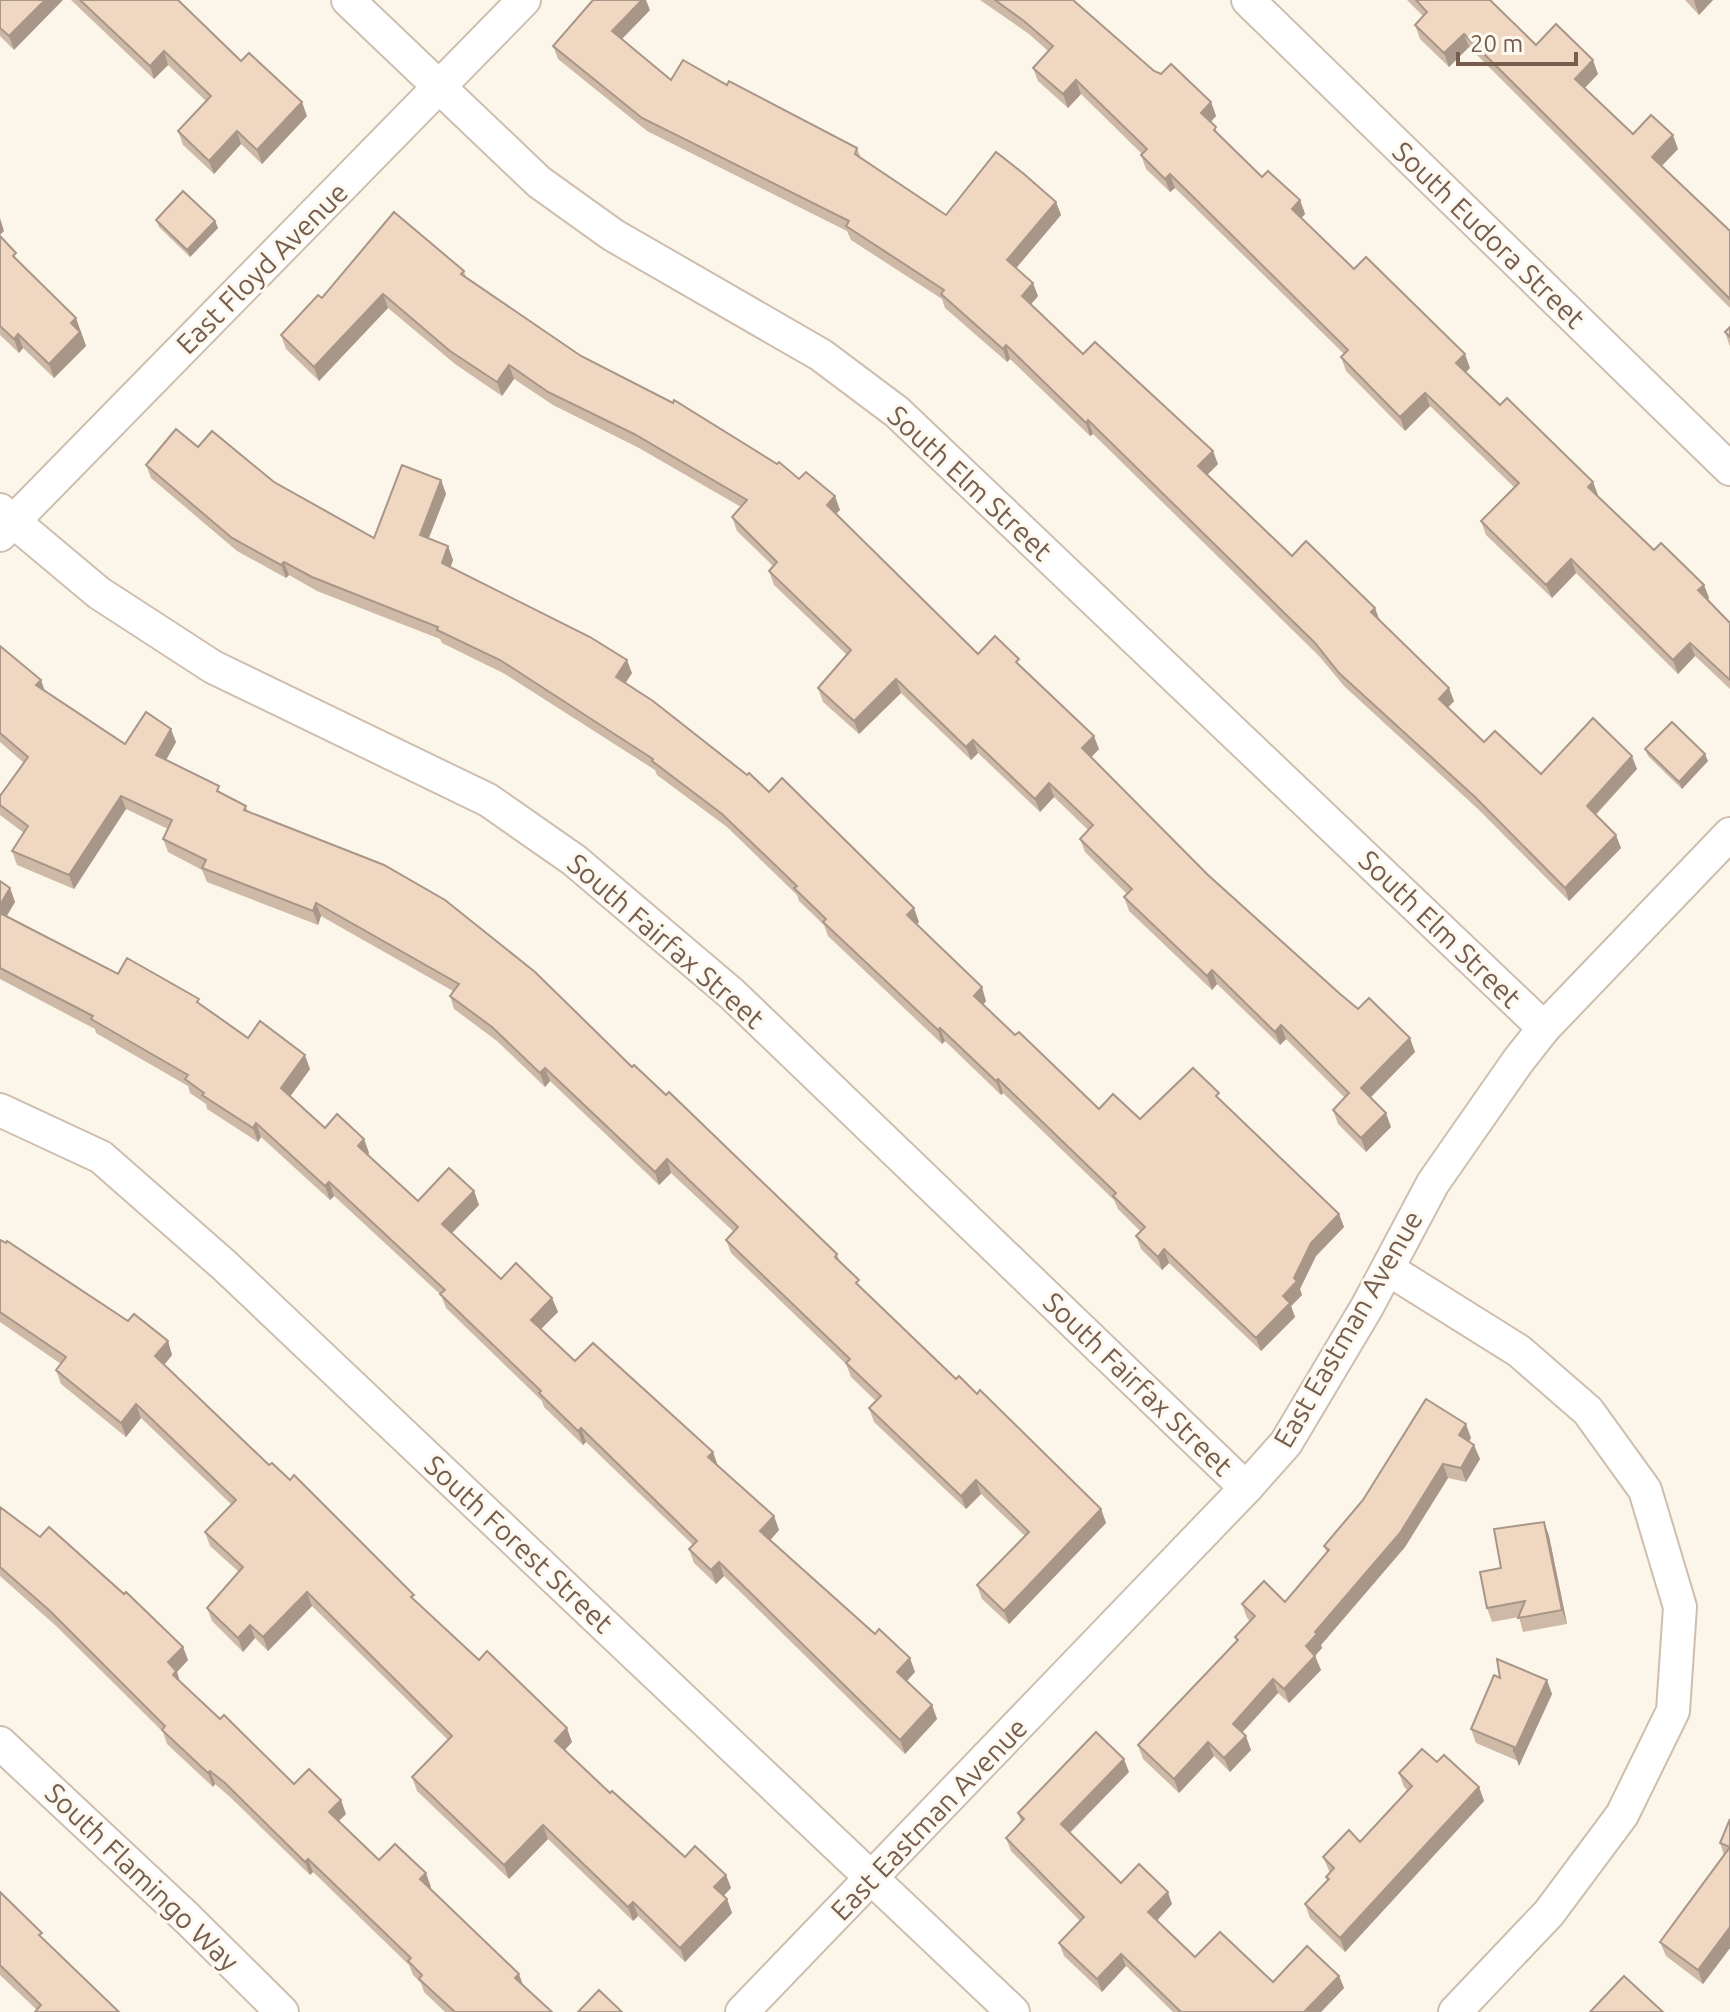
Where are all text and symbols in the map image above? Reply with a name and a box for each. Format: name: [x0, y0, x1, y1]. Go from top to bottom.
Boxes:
scale bar: [1458, 16, 1576, 66]
text: 20 m: [1470, 30, 1523, 57]
street label: South Eudora Street: [1387, 135, 1592, 334]
street label: East Floyd Avenue: [170, 176, 353, 359]
street label: South Elm Street: [882, 399, 1059, 566]
street label: South Elm Street: [1353, 844, 1527, 1014]
street label: South Fairfax Street: [562, 847, 771, 1034]
street label: East Eastman Avenue: [1267, 1205, 1428, 1453]
street label: South Fairfax Street: [1038, 1286, 1239, 1482]
street label: South Forest Street: [419, 1449, 620, 1639]
street label: East Eastman Avenue: [824, 1711, 1033, 1926]
street label: South Flamingo Way: [39, 1777, 245, 1977]

